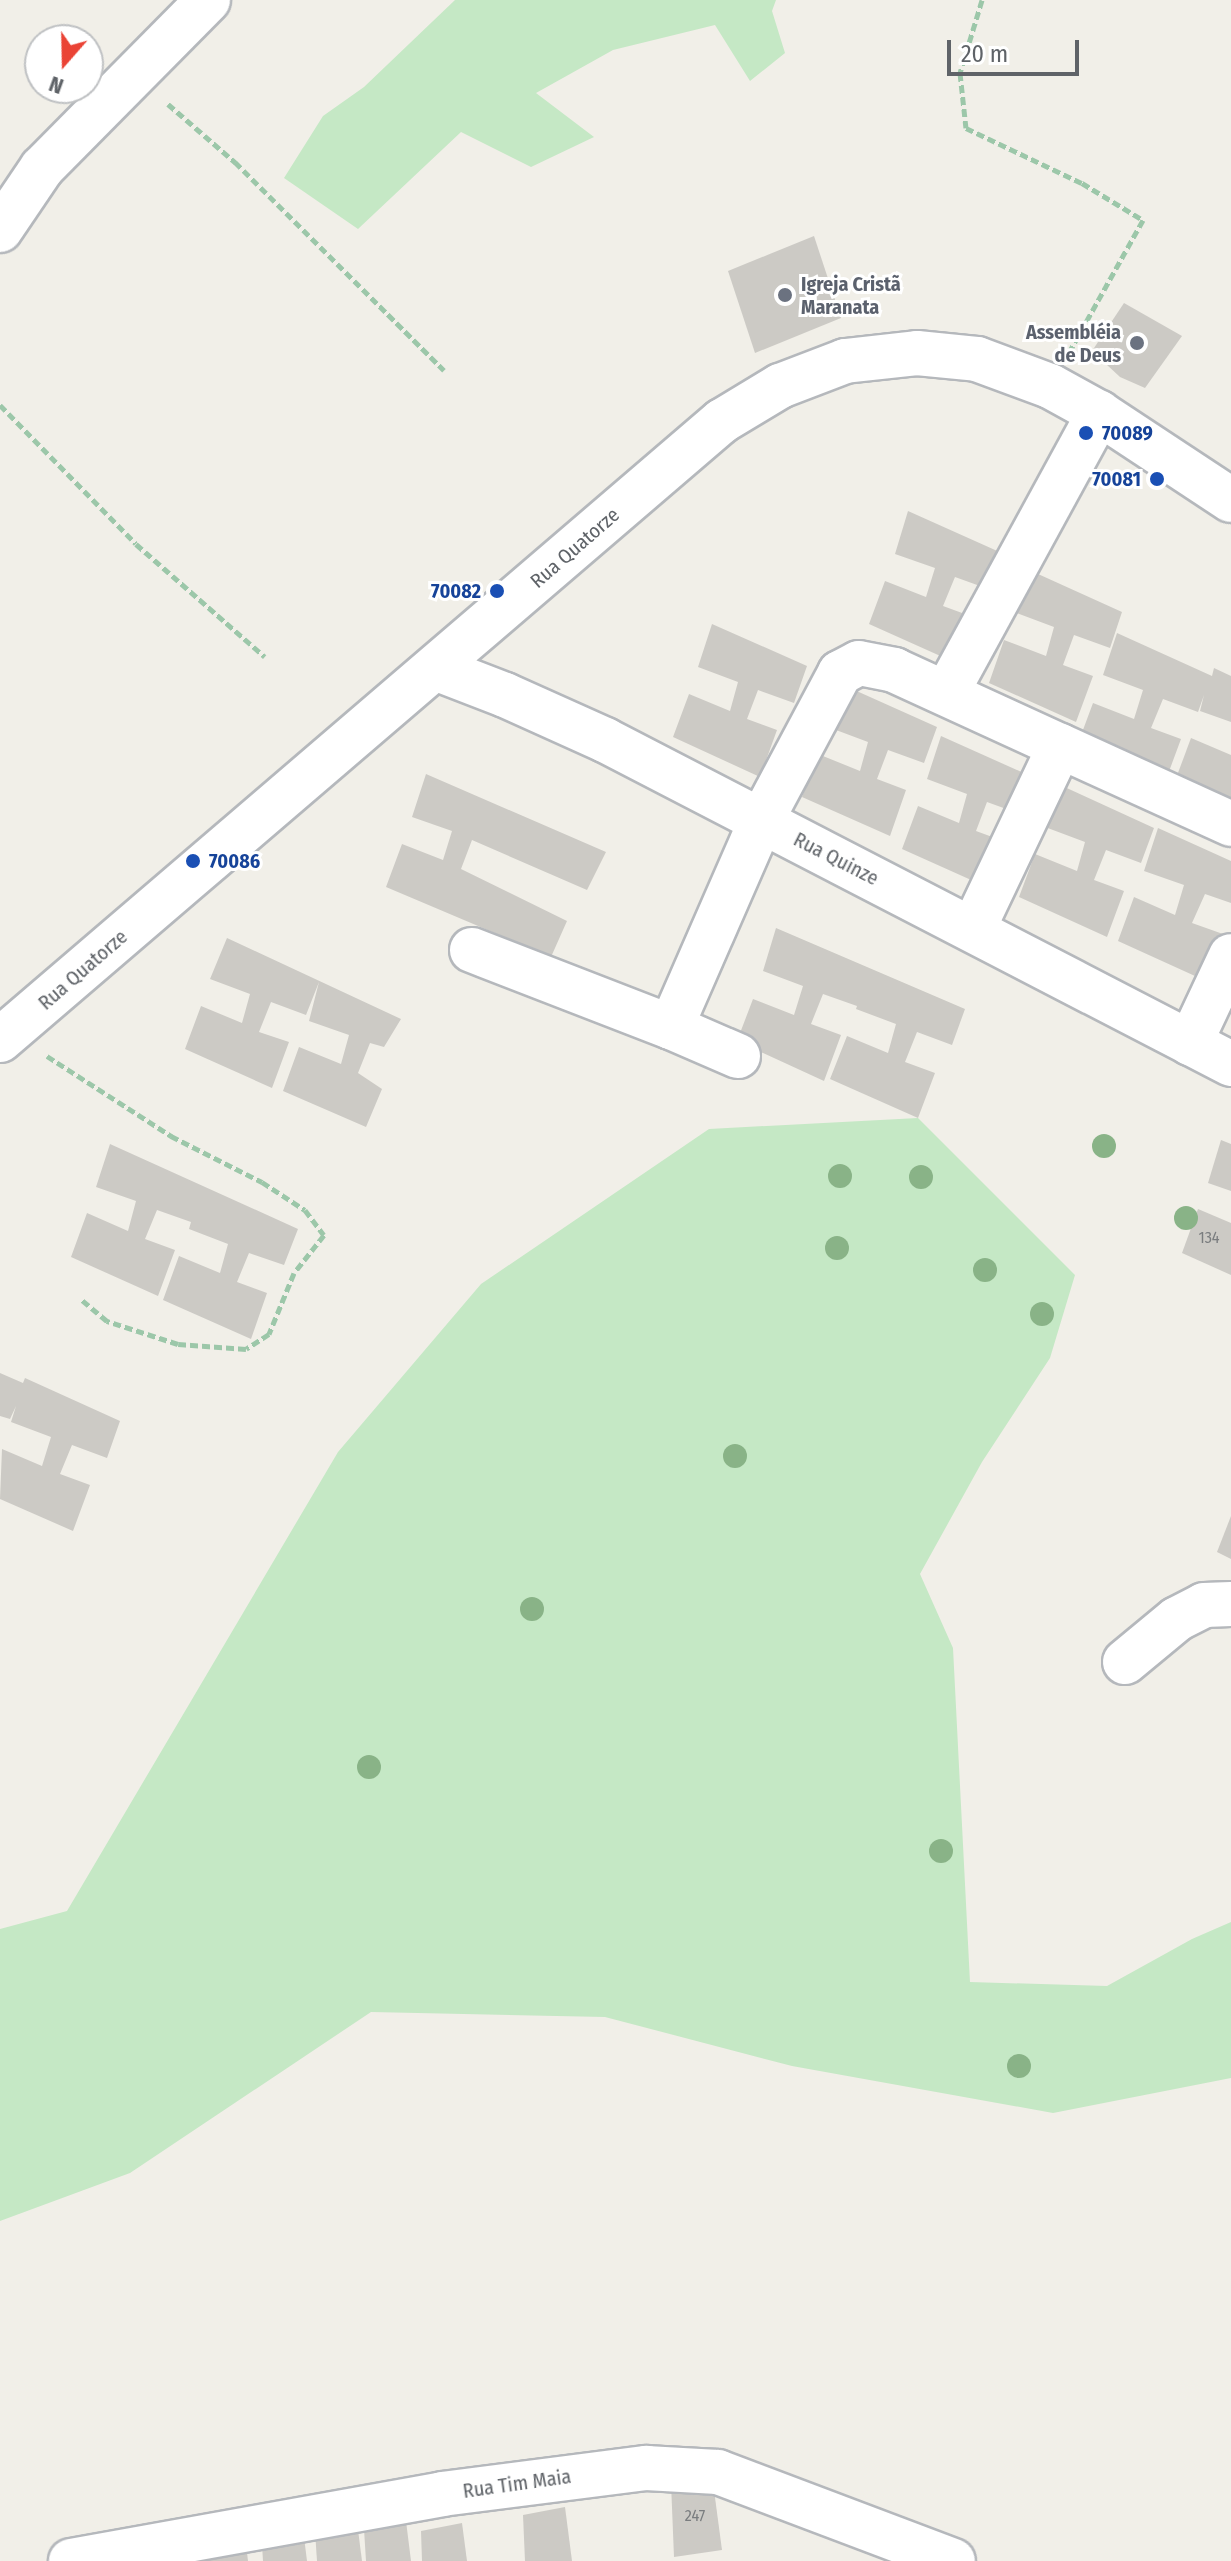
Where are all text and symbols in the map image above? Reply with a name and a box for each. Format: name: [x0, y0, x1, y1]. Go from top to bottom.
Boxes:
north arrow: [24, 24, 104, 104]
scale bar: [951, 24, 1083, 74]
text: 20 m: [961, 40, 1008, 68]
text: N: [45, 70, 67, 100]
place label: Igreja Cristã Maranata: [801, 272, 901, 319]
marker: Igreja Cristã Maranata: [776, 286, 794, 304]
place label: Assembléia de Deus: [1026, 320, 1121, 367]
marker: Assembléia de Deus: [1128, 334, 1146, 352]
place label: 70089: [1102, 421, 1153, 445]
marker: 70089: [1077, 424, 1095, 442]
place label: 70081: [1092, 467, 1141, 491]
marker: 70081: [1148, 470, 1166, 488]
street label: Rua Quatorze: [526, 503, 624, 593]
place label: 70082: [431, 579, 481, 603]
marker: 70082: [488, 582, 506, 600]
street label: Rua Quinze: [790, 827, 882, 891]
place label: 70086: [209, 849, 260, 873]
marker: 70086: [184, 852, 202, 870]
street label: Rua Quatorze: [34, 925, 132, 1015]
house number: 134: [1198, 1228, 1220, 1248]
street label: Rua Tim Maia: [461, 2465, 573, 2503]
house number: 247: [685, 2506, 705, 2526]

